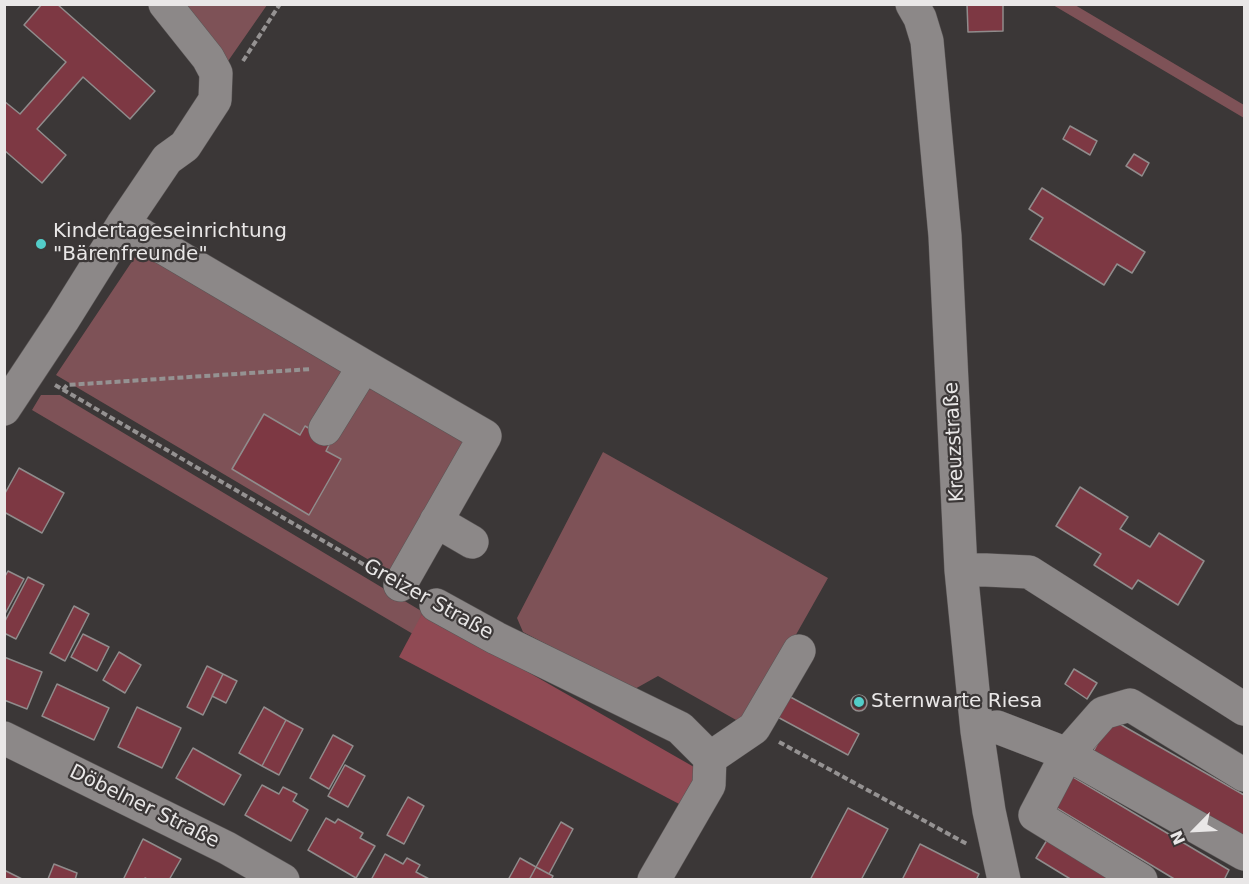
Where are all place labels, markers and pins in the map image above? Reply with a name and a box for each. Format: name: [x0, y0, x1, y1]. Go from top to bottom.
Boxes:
place label: Kindertageseinrichtung "Bärenfreunde": [53, 220, 287, 267]
marker: Kindertageseinrichtung "Bärenfreunde": [34, 237, 48, 251]
place label: Sternwarte Riesa: [871, 690, 1042, 714]
marker: Sternwarte Riesa: [852, 695, 866, 709]

